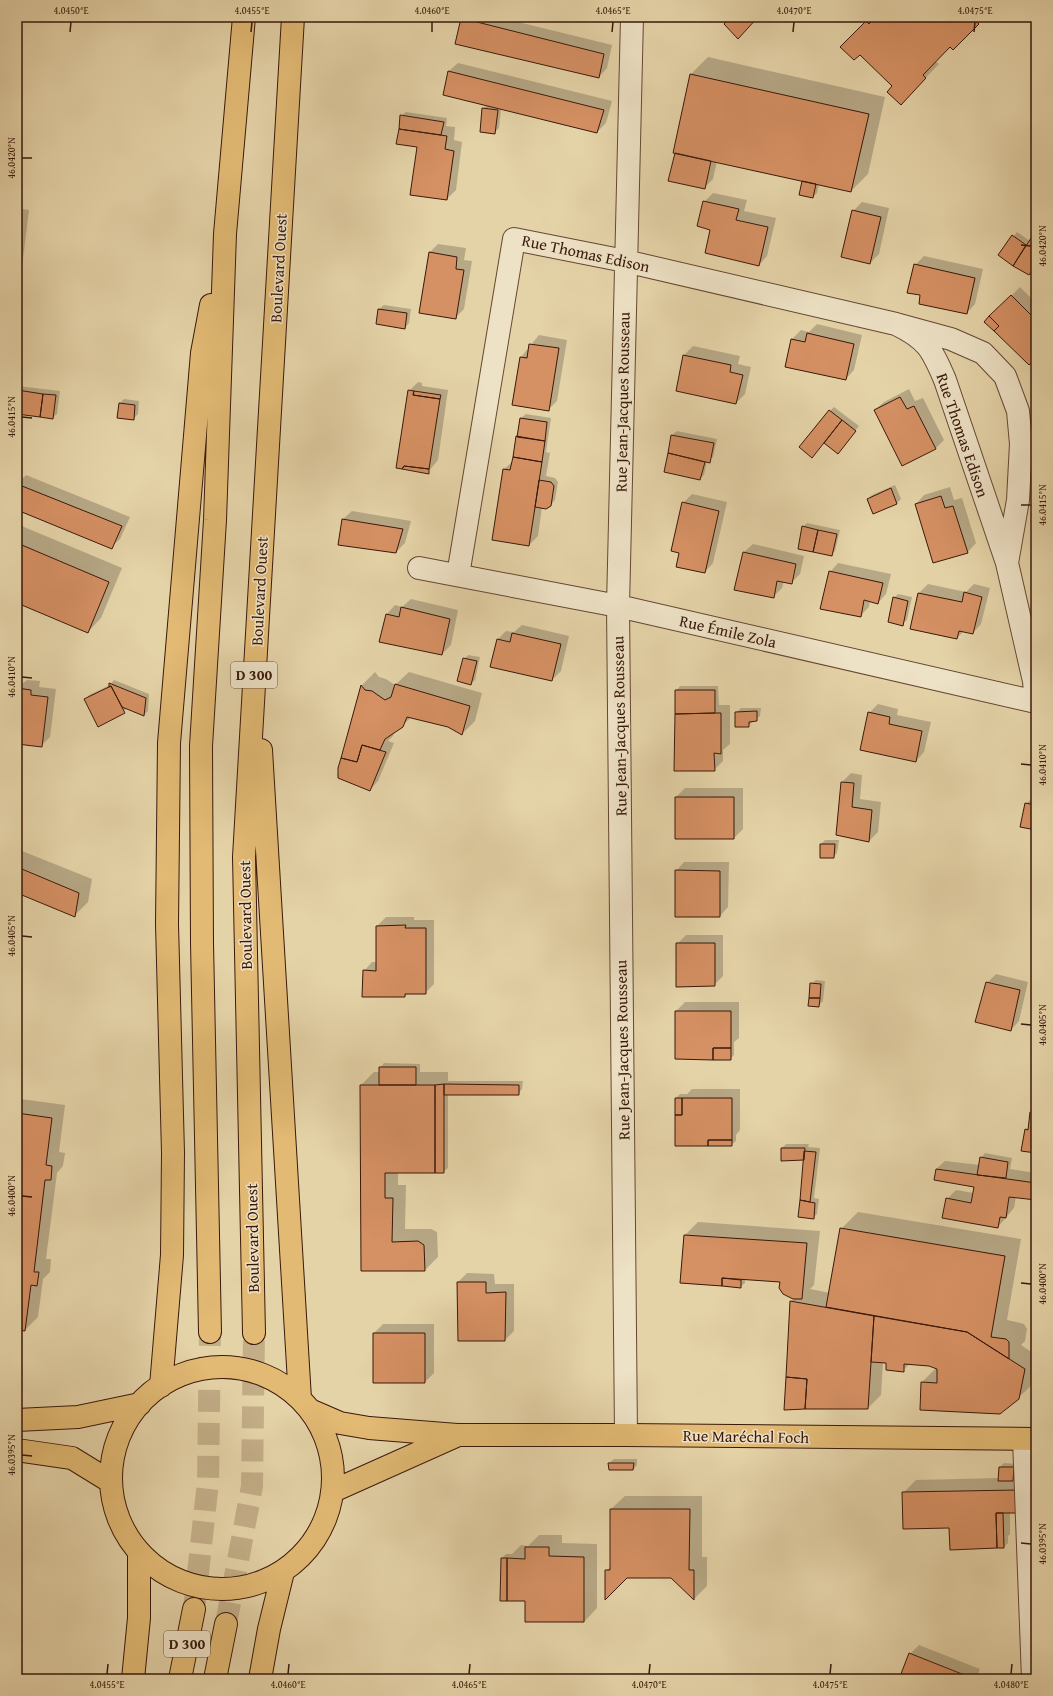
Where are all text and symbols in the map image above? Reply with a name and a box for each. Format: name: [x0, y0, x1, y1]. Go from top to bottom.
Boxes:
text: 4.0450°E: [53, 3, 89, 18]
text: 4.0455°E: [234, 3, 270, 18]
text: 4.0460°E: [414, 3, 450, 18]
text: 4.0465°E: [595, 3, 631, 18]
text: 4.0470°E: [776, 3, 812, 18]
text: 4.0475°E: [957, 3, 993, 18]
text: 46.0420°N: [4, 137, 19, 179]
street label: Boulevard Ouest: [263, 212, 293, 323]
text: 46.0420°N: [1035, 225, 1050, 267]
street label: Rue Thomas Edison: [520, 228, 652, 278]
street label: Rue Jean-Jacques Rousseau: [608, 311, 636, 492]
street label: Rue Thomas Edison: [930, 370, 996, 500]
text: 46.0415°N: [4, 396, 19, 438]
text: 46.0415°N: [1035, 484, 1050, 526]
street label: Boulevard Ouest: [244, 535, 274, 646]
street label: Rue Émile Zola: [677, 608, 779, 654]
street label: Rue Jean-Jacques Rousseau: [605, 635, 633, 816]
text: 46.0410°N: [4, 656, 19, 698]
road number: D 300: [231, 662, 277, 688]
text: 46.0410°N: [1035, 744, 1050, 786]
street label: Boulevard Ouest: [232, 860, 258, 970]
text: 46.0405°N: [4, 915, 19, 957]
street label: Rue Jean-Jacques Rousseau: [608, 959, 636, 1140]
text: 46.0405°N: [1035, 1004, 1050, 1046]
text: 46.0400°N: [4, 1175, 19, 1217]
street label: Boulevard Ouest: [239, 1183, 265, 1293]
text: 46.0400°N: [1035, 1263, 1050, 1305]
street label: Rue Maréchal Foch: [683, 1423, 809, 1449]
text: 46.0395°N: [4, 1434, 19, 1476]
text: 46.0395°N: [1035, 1523, 1050, 1565]
road number: D 300: [164, 1631, 210, 1657]
text: 4.0455°E: [89, 1677, 125, 1692]
text: 4.0460°E: [270, 1677, 306, 1692]
text: 4.0465°E: [451, 1677, 487, 1692]
text: 4.0470°E: [631, 1677, 667, 1692]
text: 4.0475°E: [812, 1677, 848, 1692]
text: 4.0480°E: [993, 1677, 1029, 1692]

